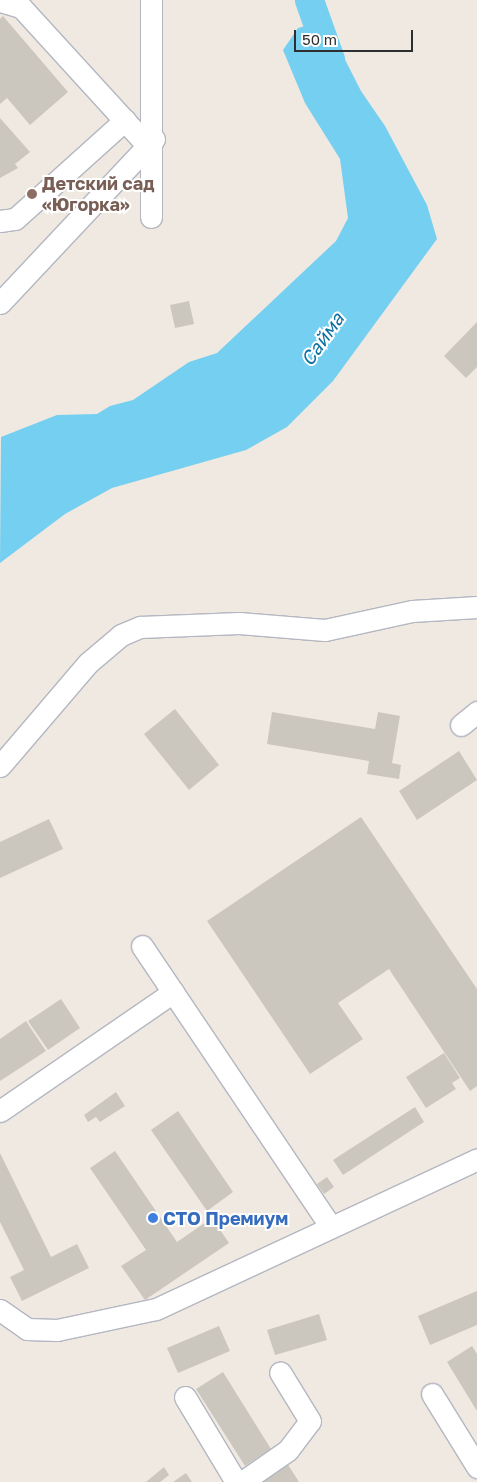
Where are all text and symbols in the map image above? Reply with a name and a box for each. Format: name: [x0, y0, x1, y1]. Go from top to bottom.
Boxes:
scale bar: [297, 20, 416, 52]
text: 50 m: [302, 30, 337, 48]
place label: Детский сад «Югорка»: [42, 173, 154, 215]
marker: Детский сад «Югорка»: [26, 188, 38, 200]
water label: Сайма: [296, 308, 348, 370]
place label: СТО Премиум: [163, 1207, 288, 1229]
marker: СТО Премиум: [147, 1212, 159, 1224]

